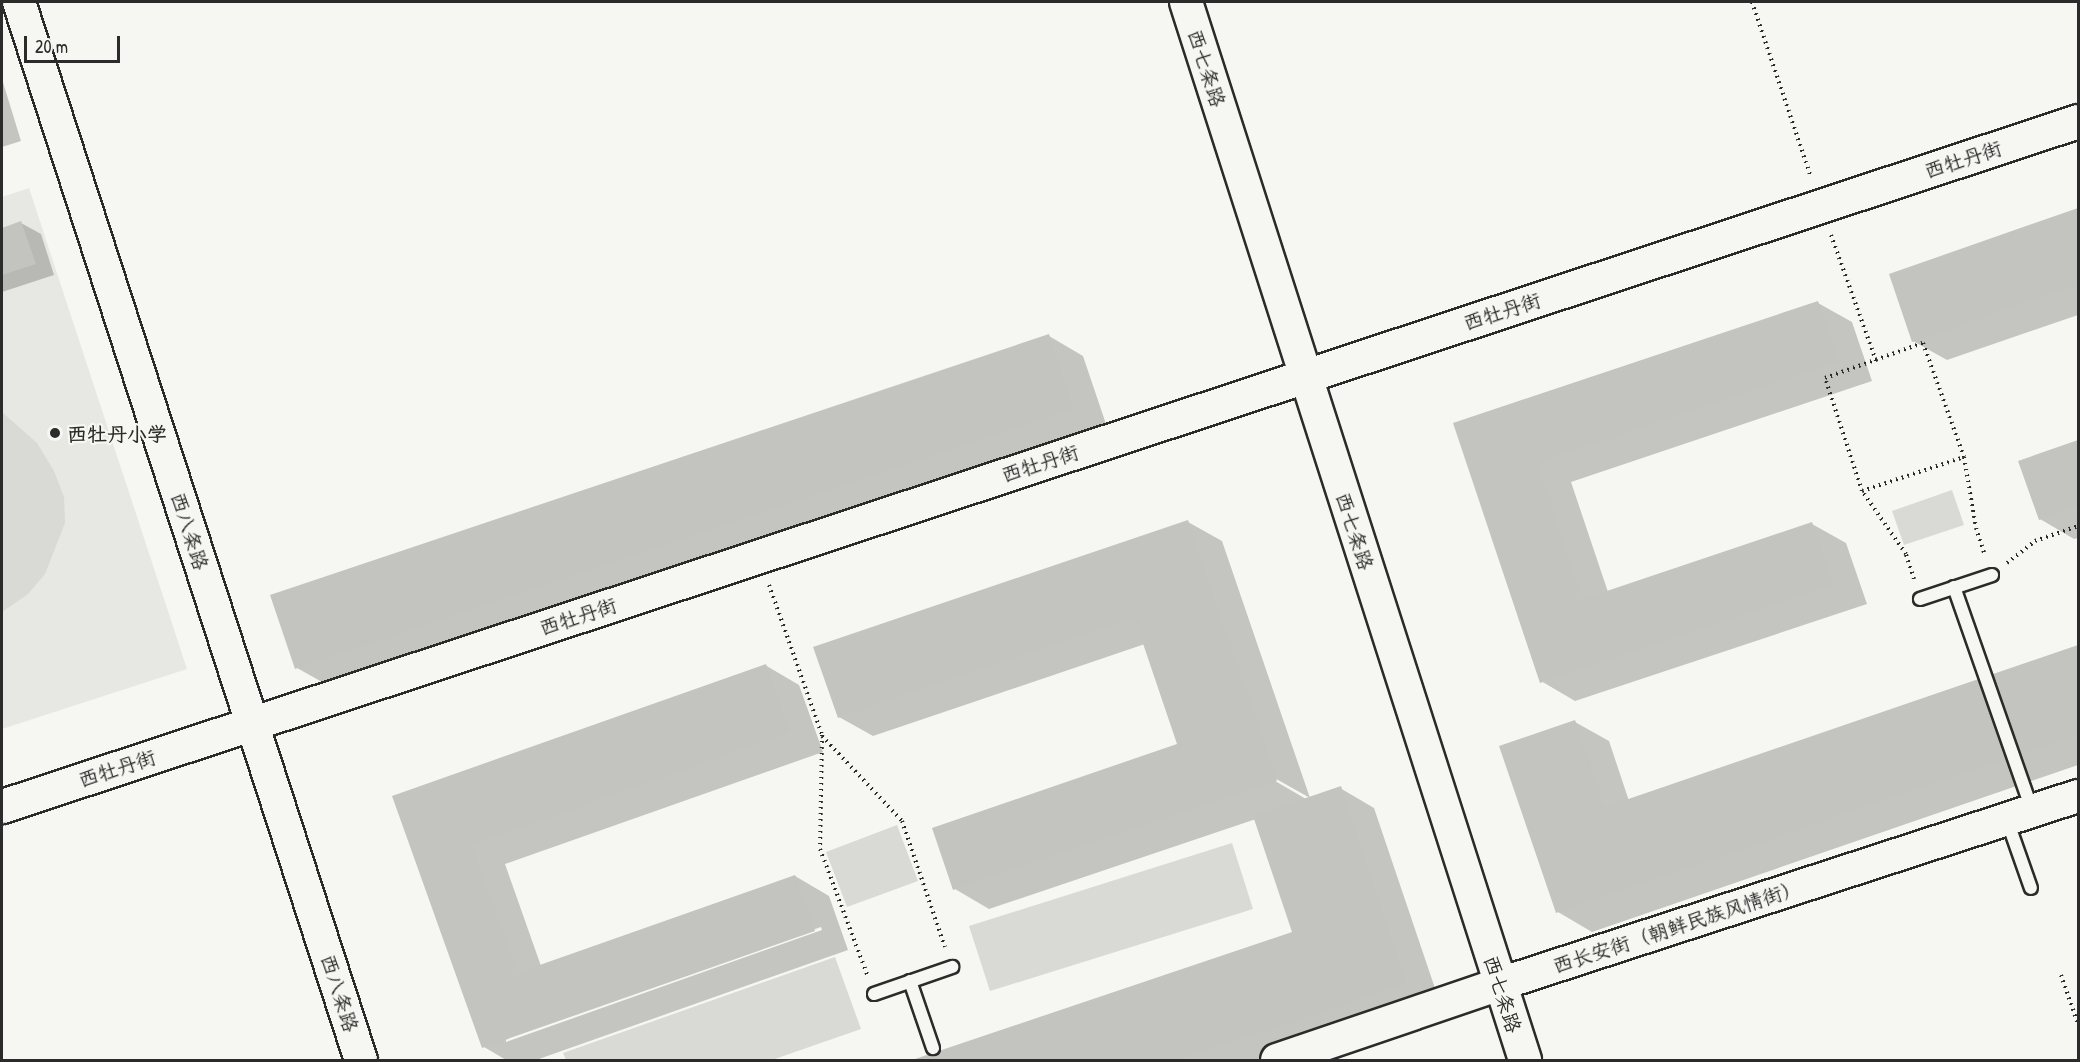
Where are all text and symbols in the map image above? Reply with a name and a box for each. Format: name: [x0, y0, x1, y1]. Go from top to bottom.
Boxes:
scale bar: [27, 24, 123, 62]
street label: 西七条路: [1183, 26, 1231, 110]
text: 20 m: [35, 34, 68, 59]
street label: 西牡丹街: [1921, 135, 2005, 183]
street label: 西牡丹街: [1460, 287, 1544, 335]
place label: 西牡丹小学: [67, 421, 167, 445]
marker: 西牡丹小学: [48, 426, 62, 440]
street label: 西牡丹街: [998, 439, 1082, 487]
street label: 西八条路: [166, 489, 214, 573]
street label: 西七条路: [1331, 489, 1379, 573]
street label: 西牡丹街: [536, 592, 620, 640]
street label: 西牡丹街: [75, 744, 159, 792]
street label: 西长安街（朝鲜民族风情街）: [1550, 874, 1804, 978]
street label: 西八条路: [316, 951, 364, 1035]
street label: 西七条路: [1479, 952, 1527, 1036]

